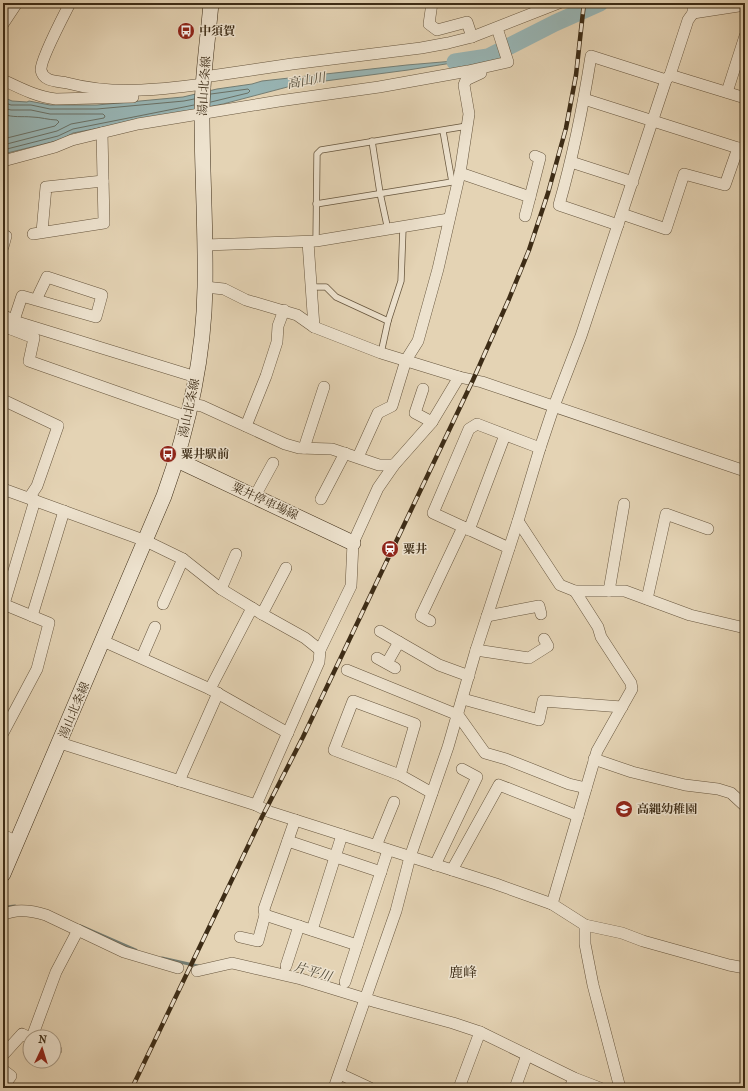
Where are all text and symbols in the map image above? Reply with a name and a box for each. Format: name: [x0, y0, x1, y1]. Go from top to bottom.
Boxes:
bus stop icon: 中須賀: [176, 21, 196, 41]
place label: 中須賀: [199, 24, 235, 38]
street label: 湯山北条線: [195, 56, 213, 116]
water label: 高山川: [286, 69, 329, 91]
street label: 湯山北条線: [176, 377, 202, 439]
bus stop icon: 粟井駅前: [158, 444, 178, 464]
place label: 粟井駅前: [181, 447, 229, 461]
street label: 粟井停車場線: [229, 479, 301, 523]
station icon: 粟井: [380, 539, 400, 559]
place label: 粟井: [403, 542, 427, 556]
street label: 湯山北条線: [56, 680, 92, 740]
school or university icon: 高縄幼稚園: [614, 799, 634, 819]
place label: 高縄幼稚園: [637, 802, 697, 816]
water label: 片平川: [292, 959, 336, 985]
district label: 鹿峰: [449, 964, 477, 981]
north arrow: [22, 1029, 62, 1069]
text: N: [38, 1033, 48, 1046]

